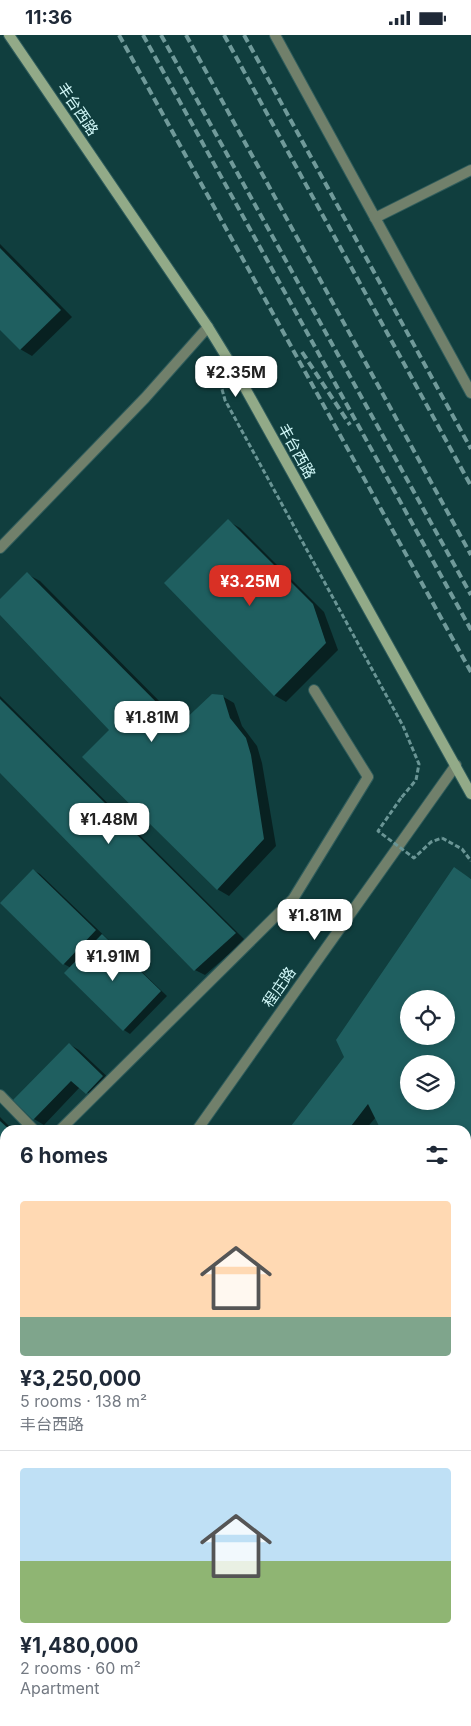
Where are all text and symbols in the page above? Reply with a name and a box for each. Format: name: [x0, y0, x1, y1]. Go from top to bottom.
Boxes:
text: 11:36: [25, 6, 72, 29]
street label: 丰台西路: [53, 79, 103, 139]
pin: ¥2.35M: [195, 355, 277, 398]
text: ¥2.35M: [206, 362, 266, 382]
street label: 丰台西路: [274, 420, 320, 482]
pin: ¥3.25M: [209, 565, 291, 607]
text: ¥3.25M: [220, 571, 280, 591]
pin: ¥1.81M: [111, 701, 193, 743]
text: ¥1.81M: [125, 707, 179, 727]
pin: ¥1.48M: [68, 803, 150, 845]
text: ¥1.48M: [80, 809, 138, 829]
pin: ¥1.81M: [274, 899, 356, 941]
text: ¥1.81M: [288, 905, 342, 925]
pin: ¥1.91M: [72, 939, 154, 982]
text: ¥1.91M: [86, 946, 140, 966]
street label: 程庄路: [258, 963, 300, 1011]
map controls: [400, 990, 455, 1110]
button: locate: [400, 990, 455, 1045]
button: layers: [400, 1055, 455, 1110]
icon: filters: [423, 1141, 451, 1169]
text: 6 homes: [20, 1143, 108, 1168]
icon: home: [191, 1233, 281, 1323]
text: ¥3,250,000: [20, 1366, 141, 1391]
text: 5 rooms · 138 m²: [20, 1391, 147, 1411]
text: 丰台西路: [20, 1414, 84, 1434]
icon: home: [191, 1501, 281, 1591]
text: ¥1,480,000: [20, 1633, 138, 1658]
text: 2 rooms · 60 m²: [20, 1658, 141, 1678]
text: Apartment: [20, 1678, 100, 1698]

